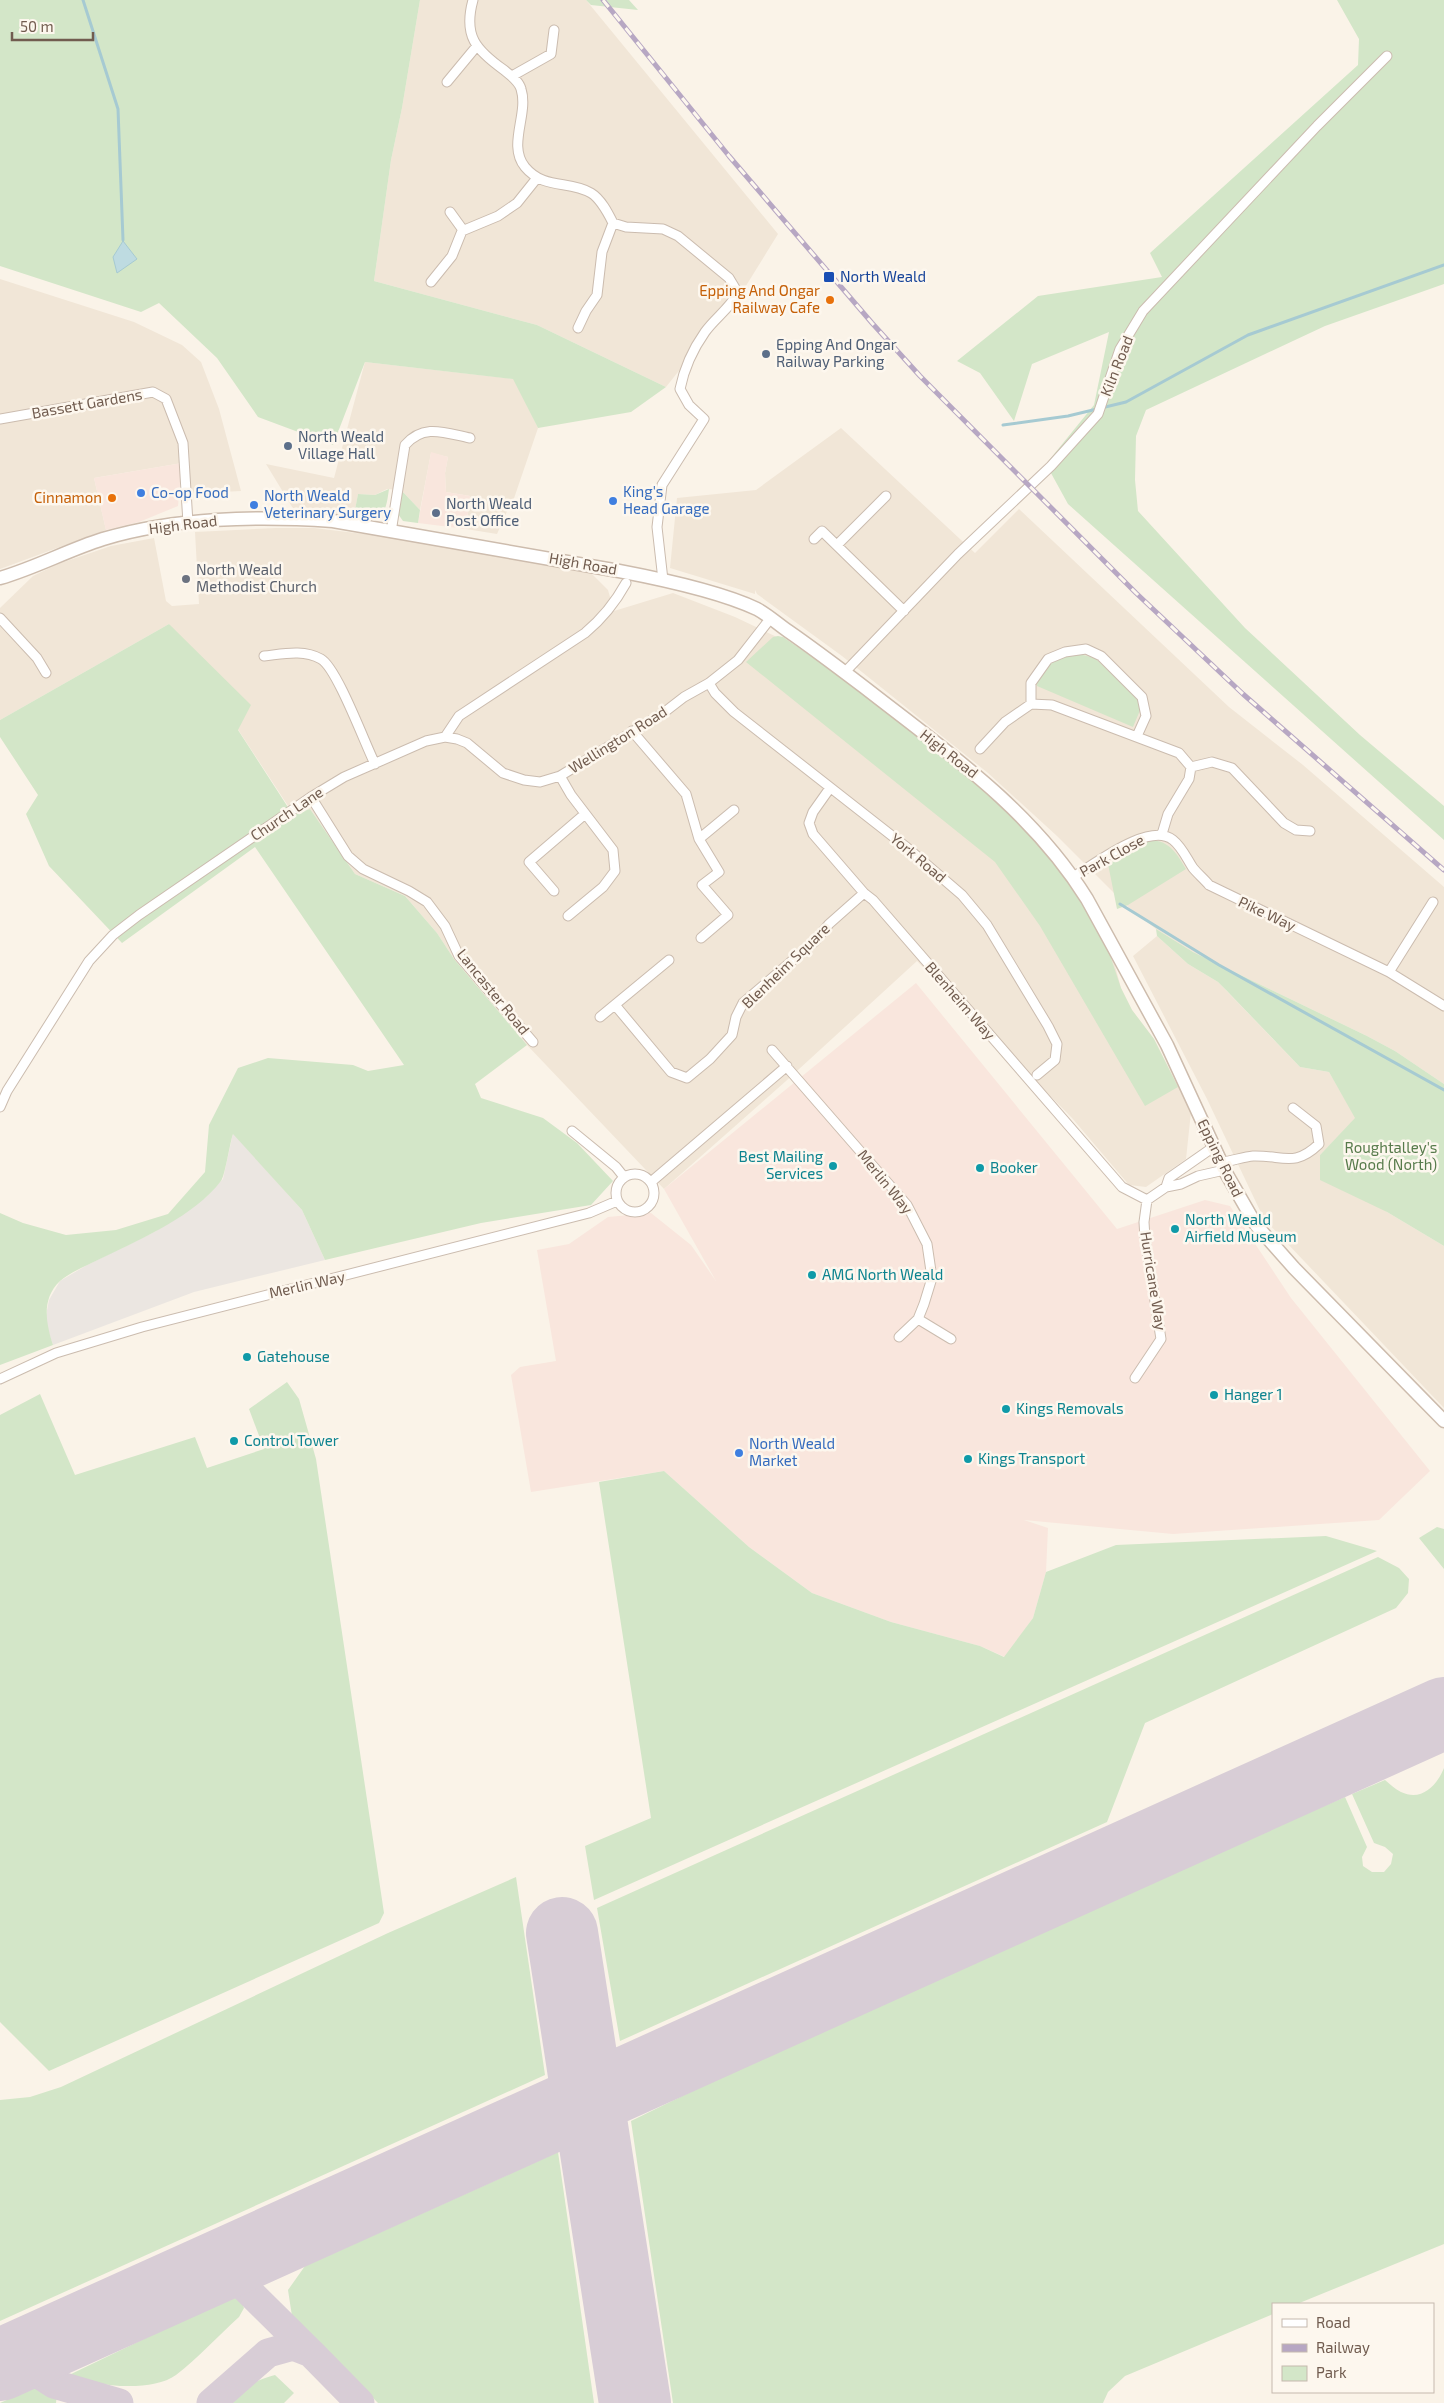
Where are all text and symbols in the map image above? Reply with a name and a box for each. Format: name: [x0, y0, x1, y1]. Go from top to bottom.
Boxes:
scale bar: [12, 10, 94, 42]
text: 50 m: [20, 17, 54, 35]
place label: North Weald: [840, 267, 926, 285]
marker: North Weald: [822, 270, 836, 284]
place label: Epping And Ongar Railway Cafe: [699, 281, 820, 316]
marker: Epping And Ongar Railway Cafe: [824, 294, 836, 306]
street label: Kiln Road: [1096, 333, 1136, 399]
place label: Epping And Ongar Railway Parking: [776, 335, 897, 370]
marker: Epping And Ongar Railway Parking: [760, 348, 772, 360]
street label: Bassett Gardens: [30, 384, 144, 422]
place label: North Weald Village Hall: [298, 427, 384, 462]
marker: North Weald Village Hall: [282, 440, 294, 452]
place label: King's Head Garage: [623, 482, 710, 517]
place label: Co-op Food: [151, 483, 229, 501]
place label: North Weald Veterinary Surgery: [264, 486, 391, 521]
marker: Co-op Food: [135, 487, 147, 499]
place label: Cinnamon: [34, 488, 102, 506]
marker: Cinnamon: [106, 492, 118, 504]
place label: North Weald Post Office: [446, 494, 532, 529]
marker: King's Head Garage: [607, 495, 619, 507]
marker: North Weald Veterinary Surgery: [248, 499, 260, 511]
marker: North Weald Post Office: [430, 507, 442, 519]
street label: High Road: [148, 511, 218, 537]
street label: High Road: [548, 548, 619, 578]
place label: North Weald Methodist Church: [196, 560, 317, 595]
marker: North Weald Methodist Church: [180, 573, 192, 585]
street label: Wellington Road: [565, 702, 670, 777]
street label: High Road: [917, 725, 982, 781]
street label: Church Lane: [247, 782, 326, 844]
street label: York Road: [887, 829, 950, 886]
street label: Park Close: [1076, 830, 1147, 880]
street label: Pike Way: [1236, 892, 1299, 934]
street label: Blenheim Square: [738, 919, 833, 1012]
street label: Lancaster Road: [454, 945, 534, 1038]
street label: Blenheim Way: [922, 958, 1000, 1043]
street label: Epping Road: [1194, 1116, 1248, 1199]
park label: Roughtalley's Wood (North): [1345, 1138, 1437, 1173]
street label: Merlin Way: [854, 1146, 917, 1217]
place label: Best Mailing Services: [739, 1147, 824, 1182]
place label: Booker: [990, 1158, 1038, 1176]
marker: Best Mailing Services: [827, 1160, 839, 1172]
marker: Booker: [974, 1162, 986, 1174]
place label: North Weald Airfield Museum: [1185, 1210, 1297, 1245]
marker: North Weald Airfield Museum: [1169, 1223, 1181, 1235]
street label: Hurricane Way: [1137, 1230, 1171, 1332]
place label: AMG North Weald: [822, 1265, 943, 1283]
street label: Merlin Way: [267, 1267, 347, 1302]
marker: AMG North Weald: [806, 1269, 818, 1281]
place label: Gatehouse: [257, 1347, 330, 1365]
marker: Gatehouse: [241, 1351, 253, 1363]
place label: Hanger 1: [1224, 1385, 1282, 1403]
marker: Hanger 1: [1208, 1389, 1220, 1401]
place label: Kings Removals: [1016, 1399, 1124, 1417]
marker: Kings Removals: [1000, 1403, 1012, 1415]
place label: Control Tower: [244, 1431, 339, 1449]
place label: North Weald Market: [749, 1434, 835, 1469]
marker: Control Tower: [228, 1435, 240, 1447]
marker: North Weald Market: [733, 1447, 745, 1459]
place label: Kings Transport: [978, 1449, 1085, 1467]
marker: Kings Transport: [962, 1453, 974, 1465]
legend: [1272, 2303, 1434, 2393]
text: Road: [1316, 2313, 1351, 2331]
text: Railway: [1316, 2338, 1370, 2356]
text: Park: [1316, 2363, 1347, 2381]

